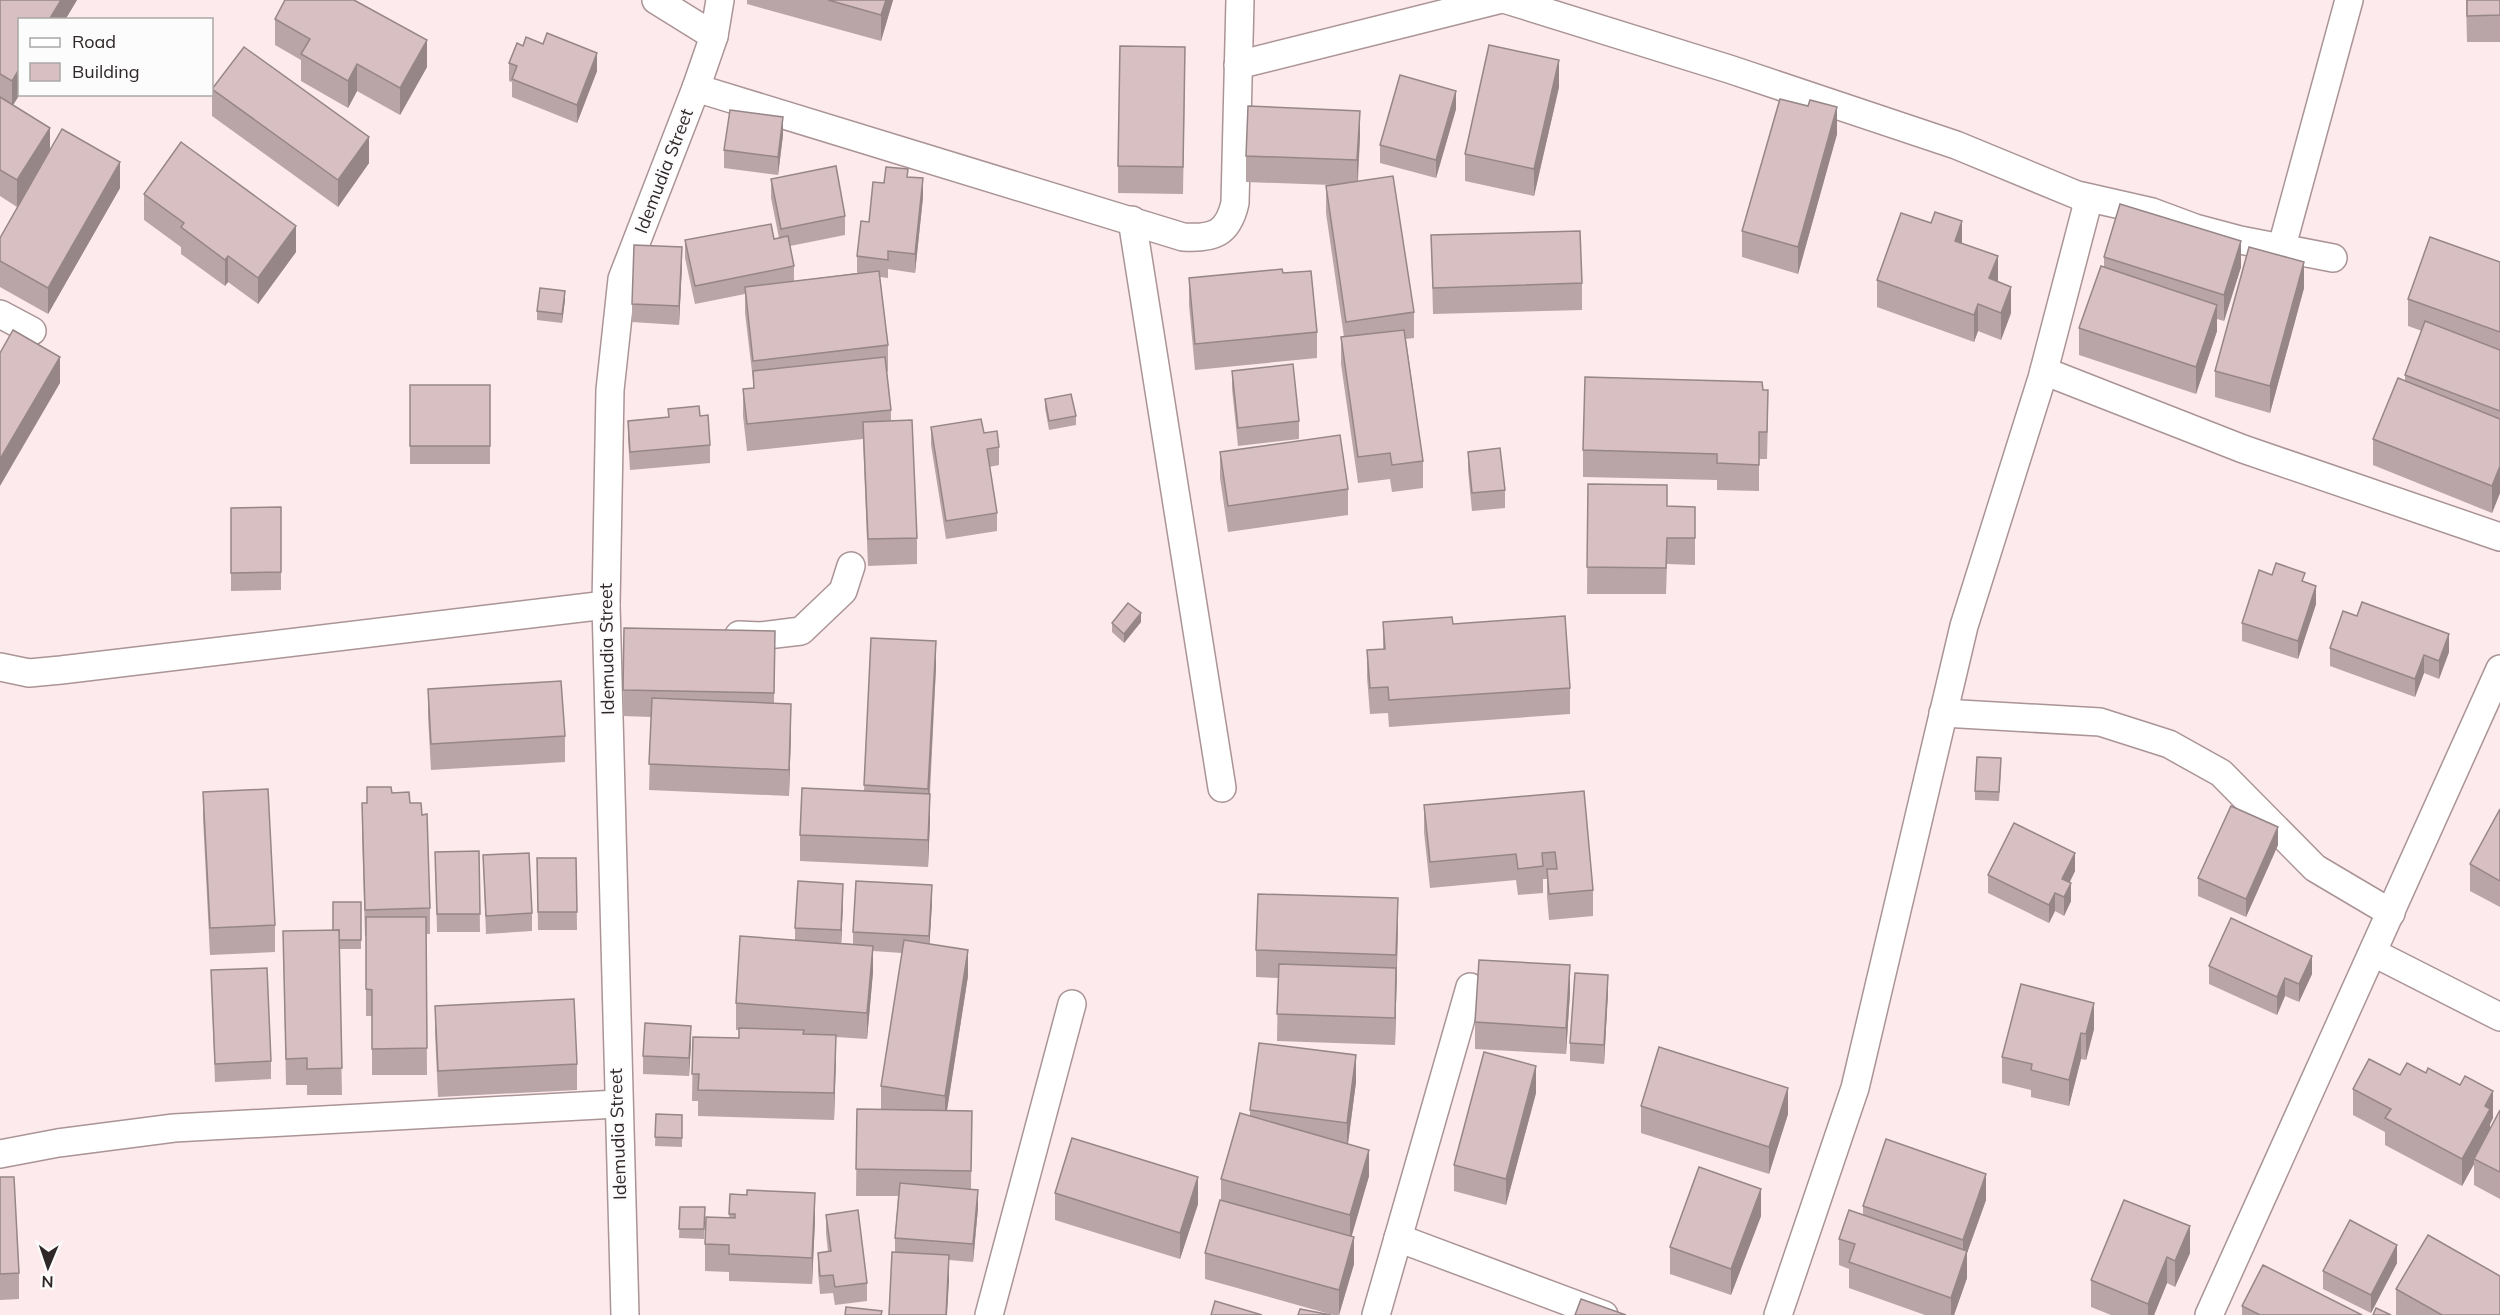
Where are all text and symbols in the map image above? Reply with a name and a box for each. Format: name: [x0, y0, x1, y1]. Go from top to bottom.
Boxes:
legend: [18, 18, 213, 96]
text: Road: [72, 30, 116, 53]
text: Building: [72, 60, 140, 83]
street label: Idemudia Street: [629, 105, 698, 236]
street label: Idemudia Street: [594, 583, 619, 715]
street label: Idemudia Street: [604, 1068, 631, 1200]
north arrow: [18, 1237, 78, 1297]
text: N: [41, 1272, 54, 1292]

